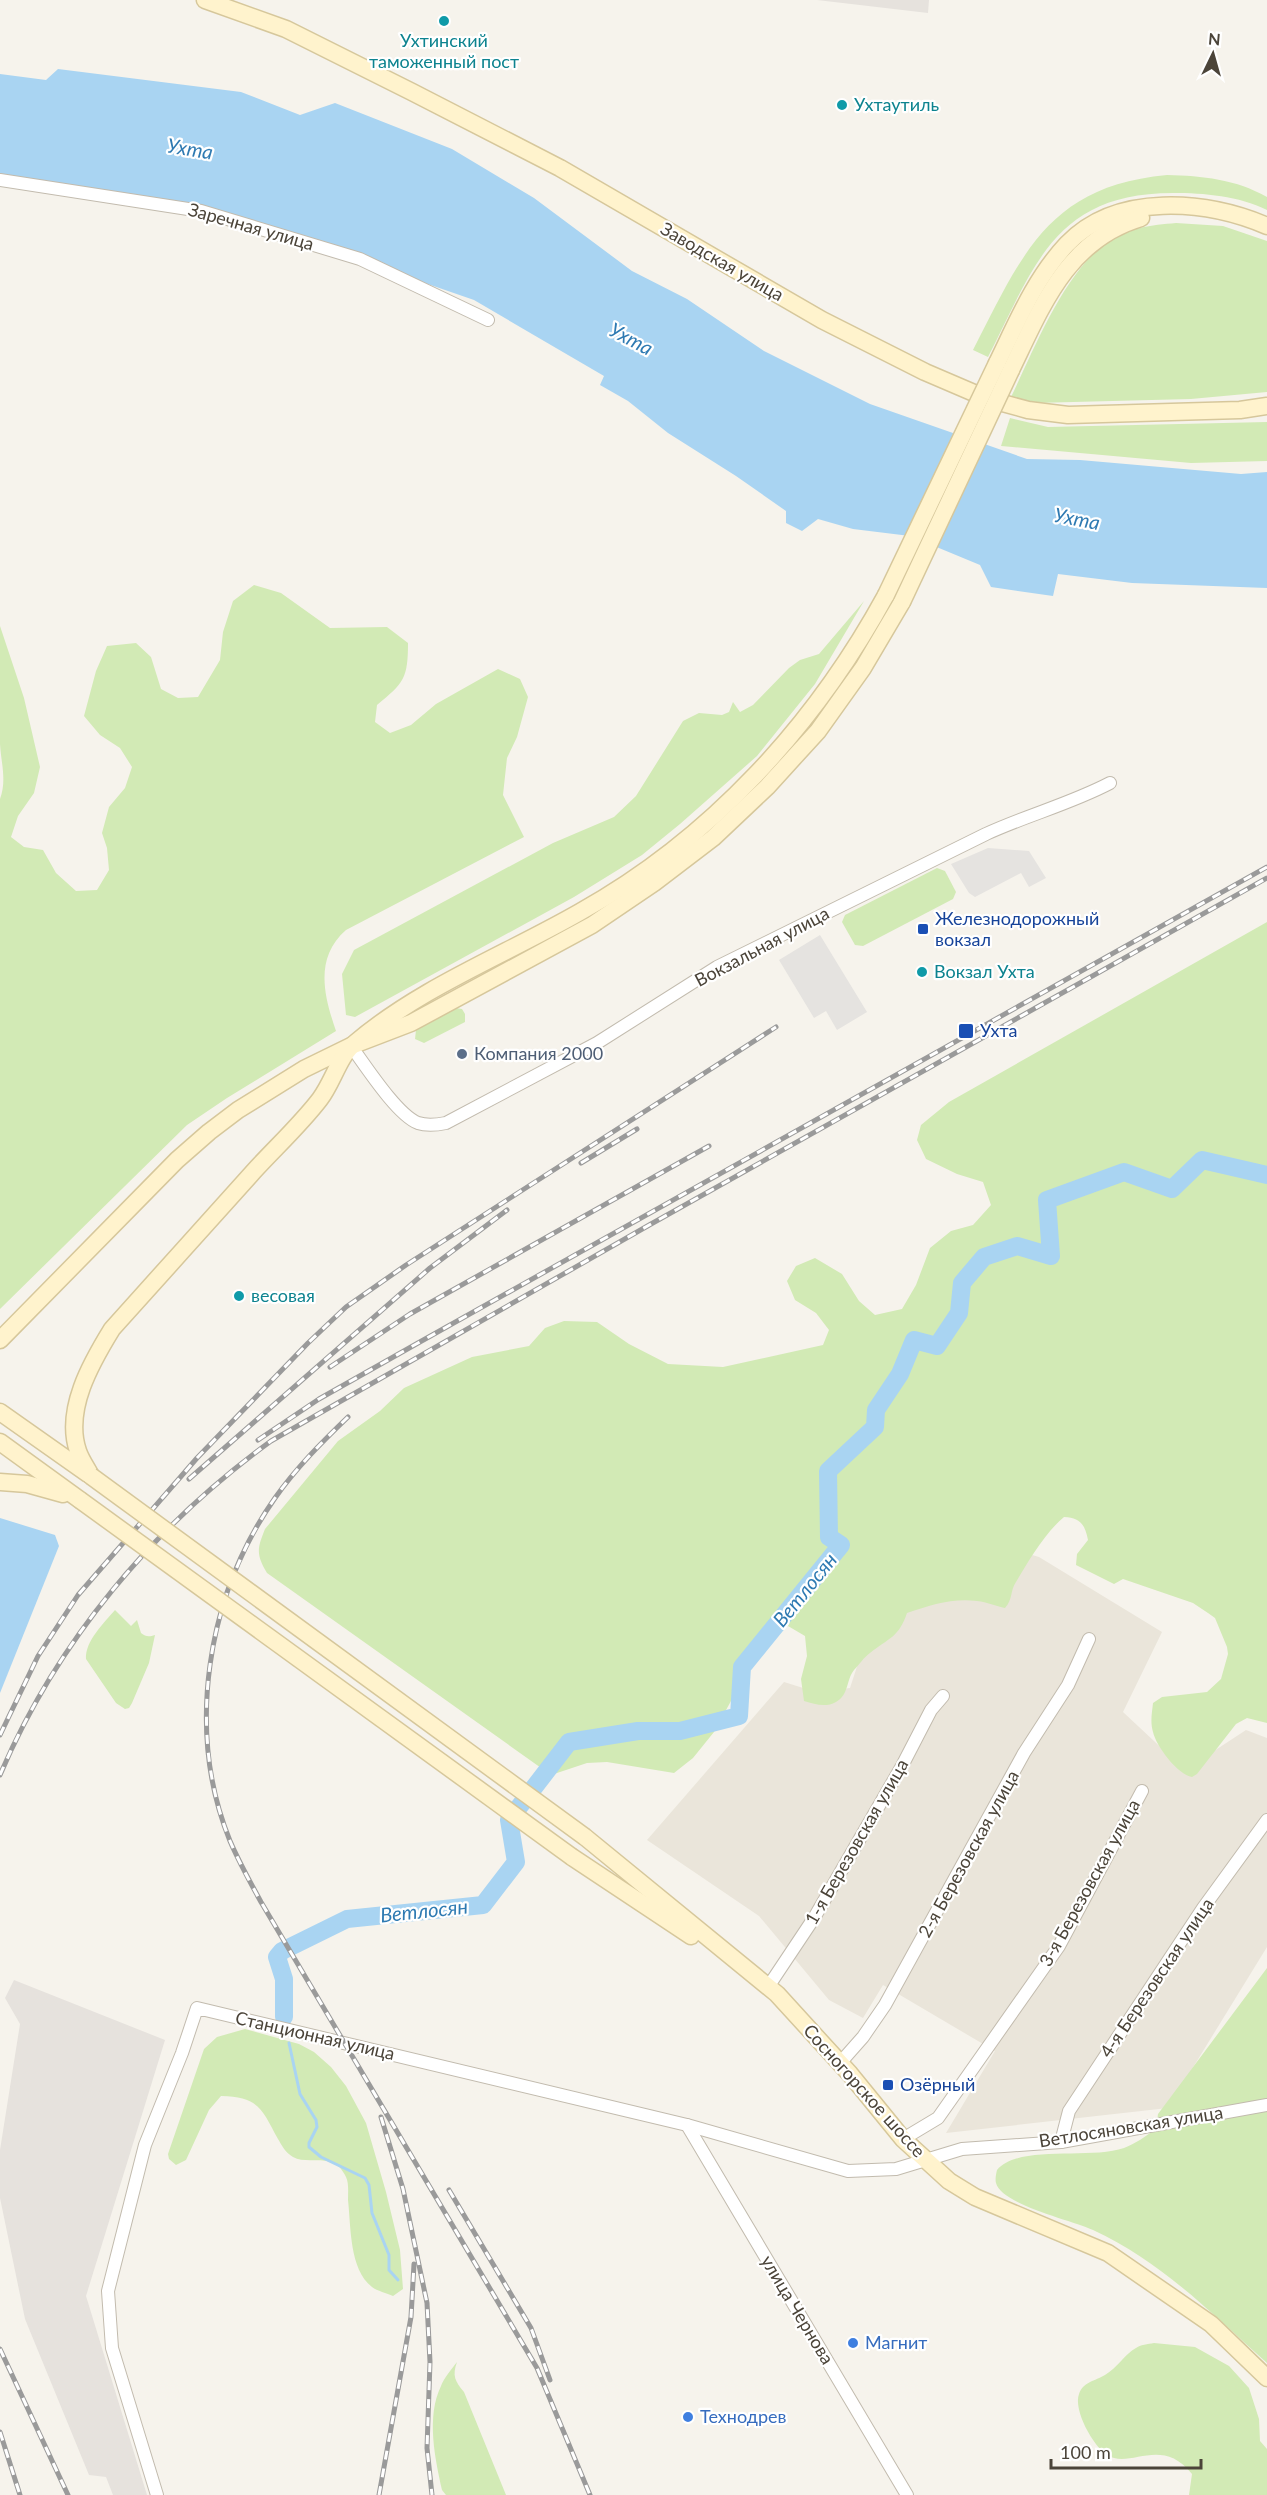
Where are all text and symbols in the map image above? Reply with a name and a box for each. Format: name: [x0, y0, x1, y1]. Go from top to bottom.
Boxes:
marker: Ухтинский таможенный пост: [437, 14, 451, 28]
north arrow: [1183, 24, 1243, 84]
place label: Ухтинский таможенный пост: [369, 29, 519, 72]
text: N: [1207, 29, 1221, 49]
place label: Ухтаутиль: [854, 93, 940, 115]
marker: Ухтаутиль: [835, 98, 849, 112]
water label: Ухта: [166, 133, 215, 163]
street label: Заречная улица: [186, 198, 317, 254]
street label: Заводская улица: [657, 217, 788, 305]
water label: Ухта: [606, 317, 657, 360]
water label: Ухта: [1052, 502, 1102, 534]
street label: Вокзальная улица: [691, 901, 832, 991]
place label: Железнодорожный вокзал: [935, 907, 1099, 950]
marker: Железнодорожный вокзал: [916, 922, 930, 936]
place label: Вокзал Ухта: [934, 960, 1035, 982]
marker: Вокзал Ухта: [915, 965, 929, 979]
place label: Ухта: [980, 1019, 1018, 1041]
marker: Ухта: [957, 1022, 975, 1040]
place label: Компания 2000: [474, 1042, 603, 1064]
marker: Компания 2000: [455, 1047, 469, 1061]
place label: весовая: [251, 1284, 315, 1306]
marker: весовая: [232, 1289, 246, 1303]
water label: Ветлосян: [767, 1548, 841, 1631]
street label: 1-я Березовская улица: [800, 1755, 913, 1928]
street label: 2-я Березовская улица: [913, 1766, 1023, 1941]
street label: 3-я Березовская улица: [1034, 1795, 1144, 1970]
water label: Ветлосян: [379, 1893, 469, 1927]
street label: 4-я Березовская улица: [1095, 1894, 1218, 2061]
street label: Станционная улица: [233, 2006, 397, 2064]
street label: Сосногорское шоссе: [799, 2019, 930, 2161]
place label: Озёрный: [900, 2073, 975, 2095]
marker: Озёрный: [881, 2078, 895, 2092]
street label: Ветлосяновская улица: [1037, 2101, 1224, 2151]
street label: улица Чернова: [757, 2251, 839, 2368]
place label: Магнит: [865, 2331, 927, 2353]
marker: Магнит: [846, 2336, 860, 2350]
place label: Технодрев: [700, 2405, 786, 2427]
marker: Технодрев: [681, 2410, 695, 2424]
scale bar: [1051, 2432, 1201, 2470]
text: 100 m: [1060, 2441, 1111, 2463]

